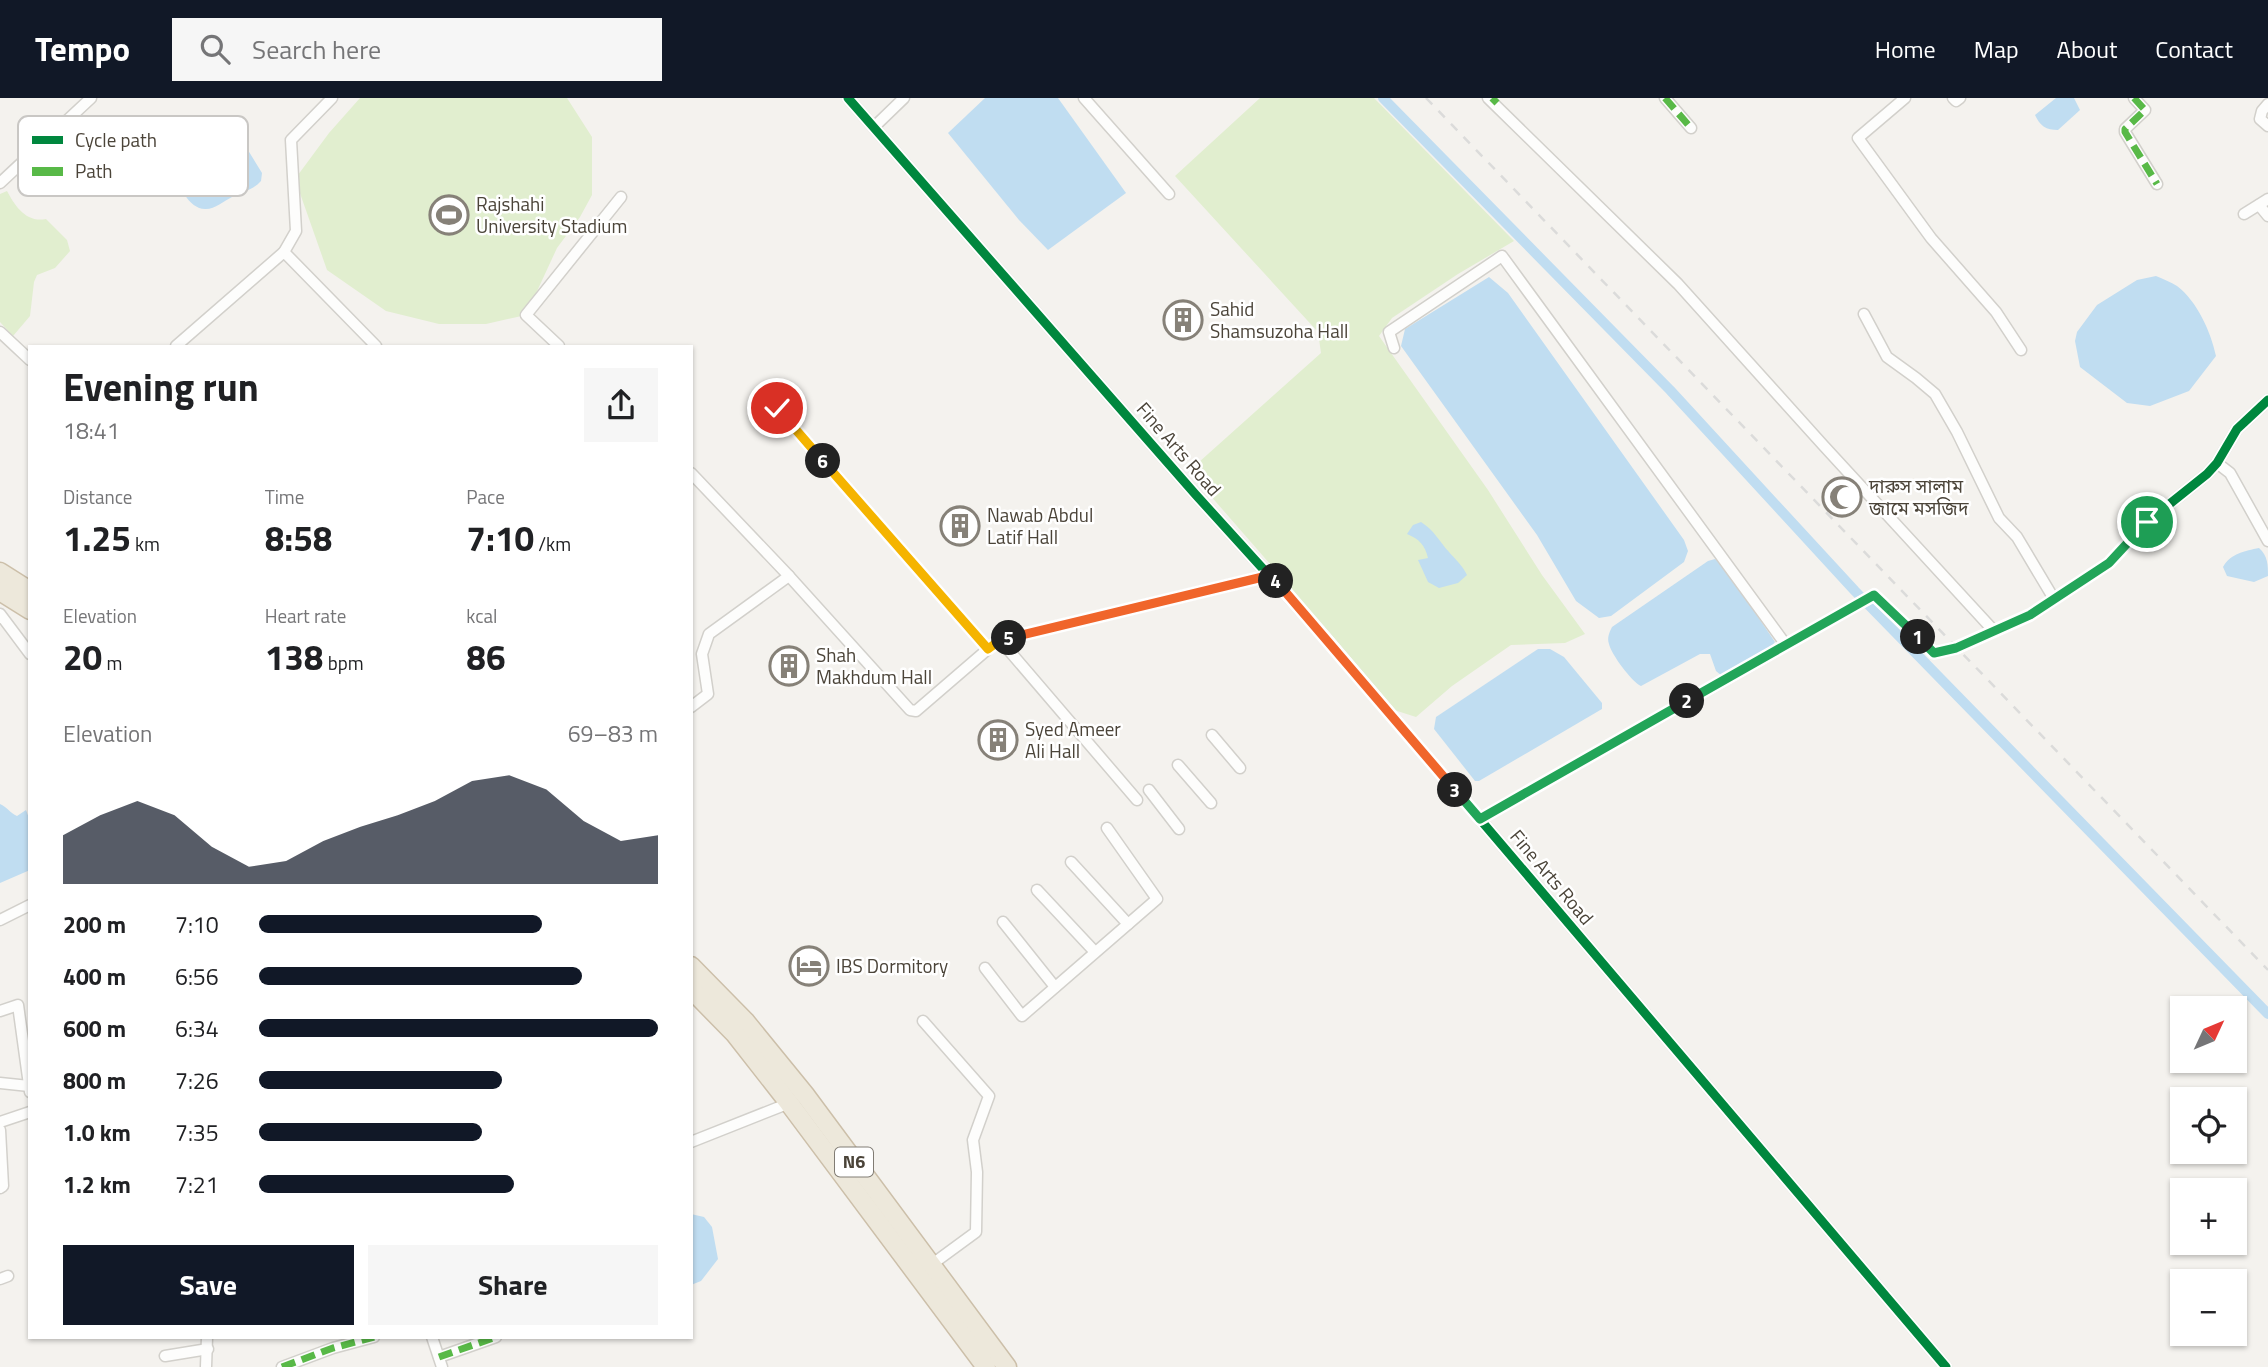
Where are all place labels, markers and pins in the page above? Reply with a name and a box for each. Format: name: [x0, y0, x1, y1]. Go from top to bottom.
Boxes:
place label: Rajshahi University Stadium: [476, 189, 627, 240]
sports icon: Rajshahi University Stadium: [428, 194, 470, 236]
place label: Sahid Shamsuzoha Hall: [1210, 294, 1348, 345]
building icon: Sahid Shamsuzoha Hall: [1162, 299, 1204, 341]
pin: [747, 378, 807, 438]
pin: 6: [806, 444, 840, 478]
place label: দারুস সালাম জামে মসজিদ: [1868, 471, 1969, 522]
mosque icon: দারুস সালাম জামে মসজিদ: [1821, 476, 1863, 518]
pin: [2117, 492, 2177, 552]
place label: Nawab Abdul Latif Hall: [987, 500, 1093, 551]
building icon: Nawab Abdul Latif Hall: [939, 505, 981, 547]
pin: 4: [1258, 564, 1294, 598]
pin: 5: [992, 620, 1026, 656]
pin: 1: [1900, 620, 1936, 654]
place label: Shah Makhdum Hall: [816, 640, 932, 691]
building icon: Shah Makhdum Hall: [768, 645, 810, 687]
pin: 2: [1670, 684, 1704, 718]
place label: Syed Ameer Ali Hall: [1025, 714, 1121, 765]
building icon: Syed Ameer Ali Hall: [977, 719, 1019, 761]
pin: 3: [1438, 772, 1472, 808]
hotel icon: IBS Dormitory: [788, 945, 830, 987]
place label: IBS Dormitory: [836, 951, 948, 980]

